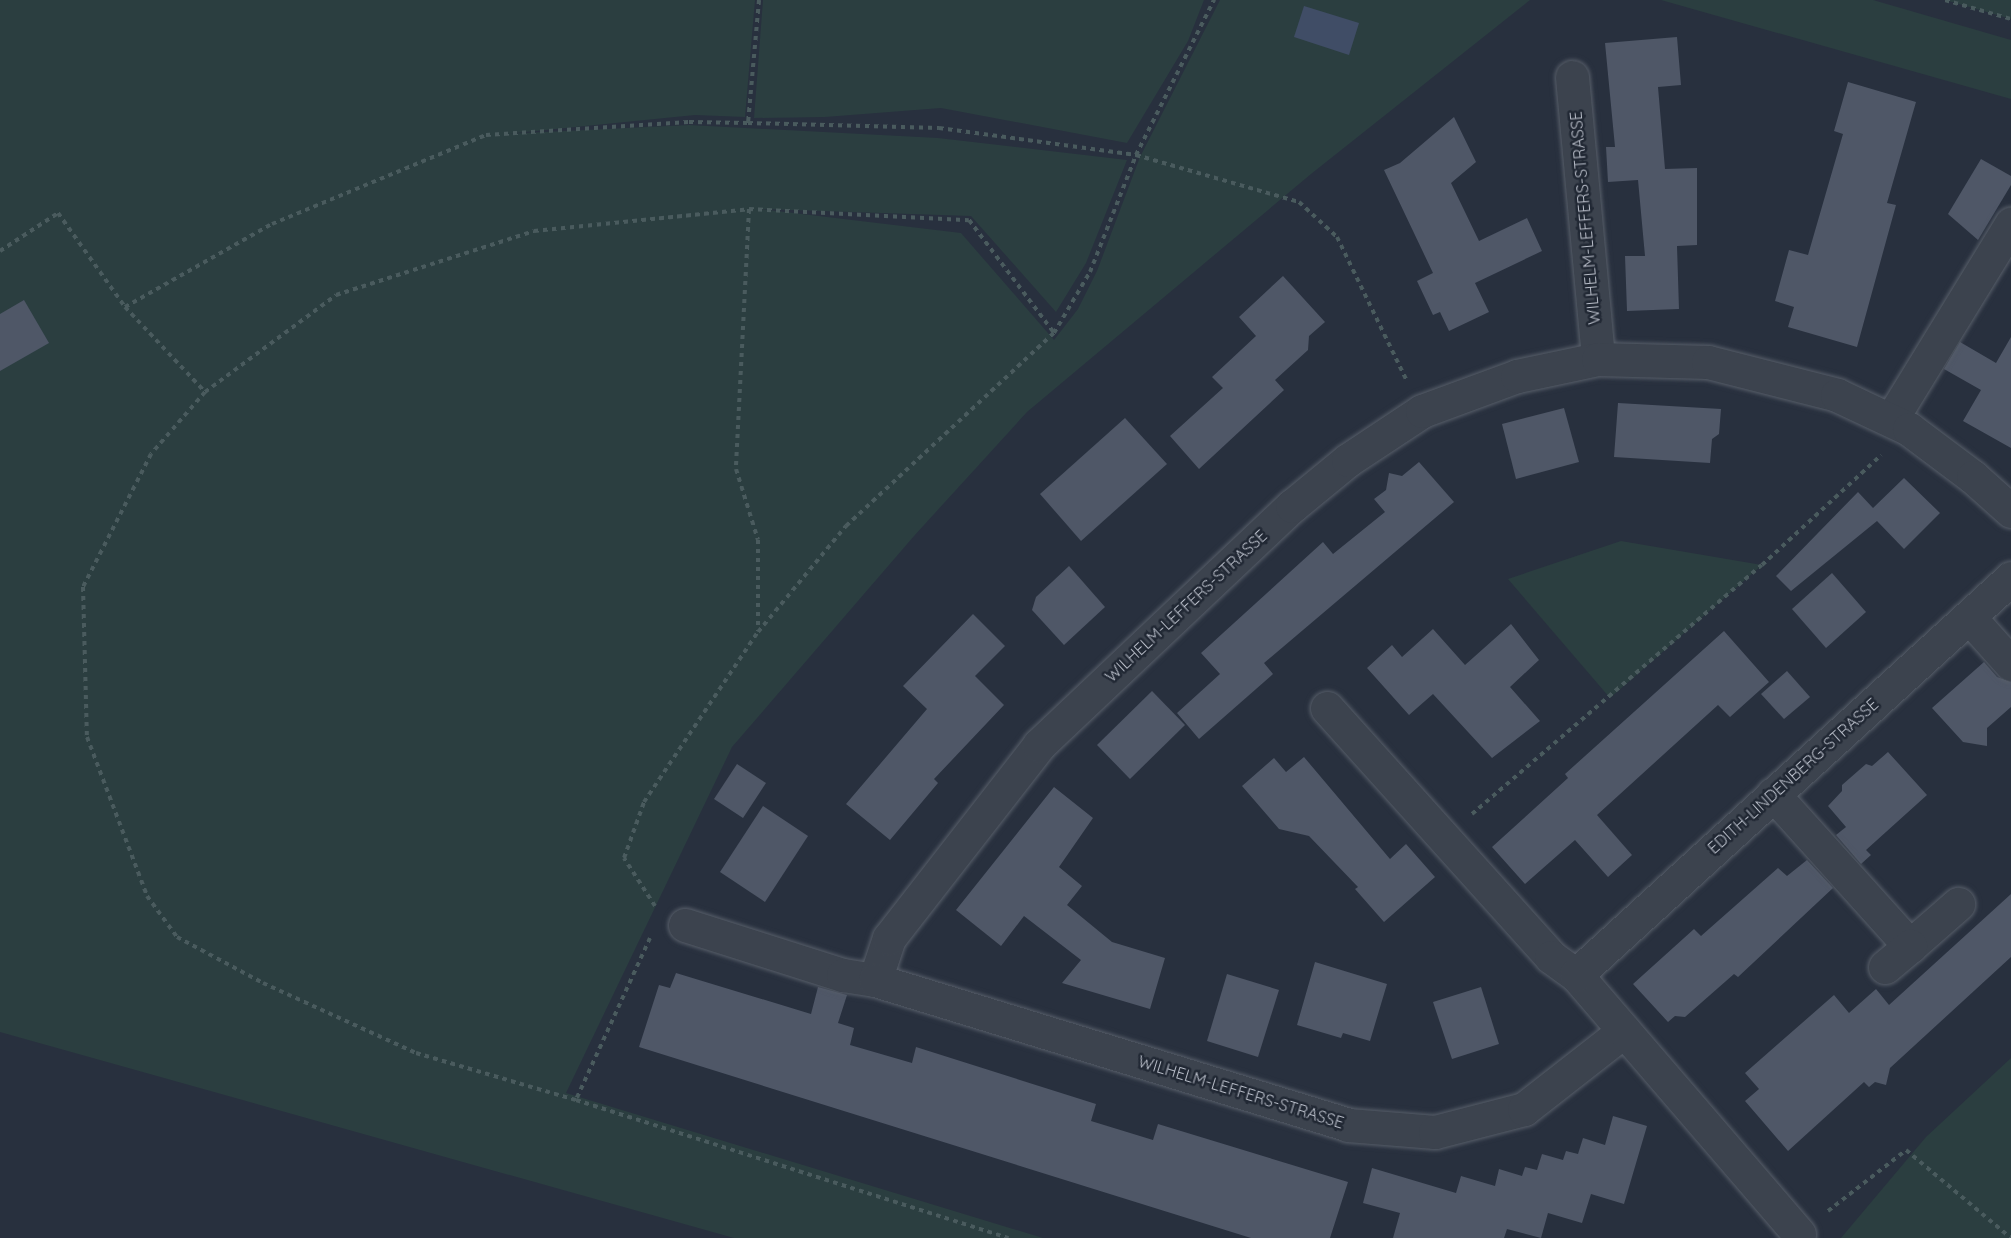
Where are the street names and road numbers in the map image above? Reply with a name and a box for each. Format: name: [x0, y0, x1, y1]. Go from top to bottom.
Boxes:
street label: WILHELM-LEFFERS-STRASSE: [1566, 111, 1604, 325]
street label: WILHELM-LEFFERS-STRASSE: [1101, 526, 1271, 686]
street label: EDITH-LINDENBERG-STRASSE: [1704, 694, 1882, 858]
street label: WILHELM-LEFFERS-STRASSE: [1136, 1052, 1346, 1132]

